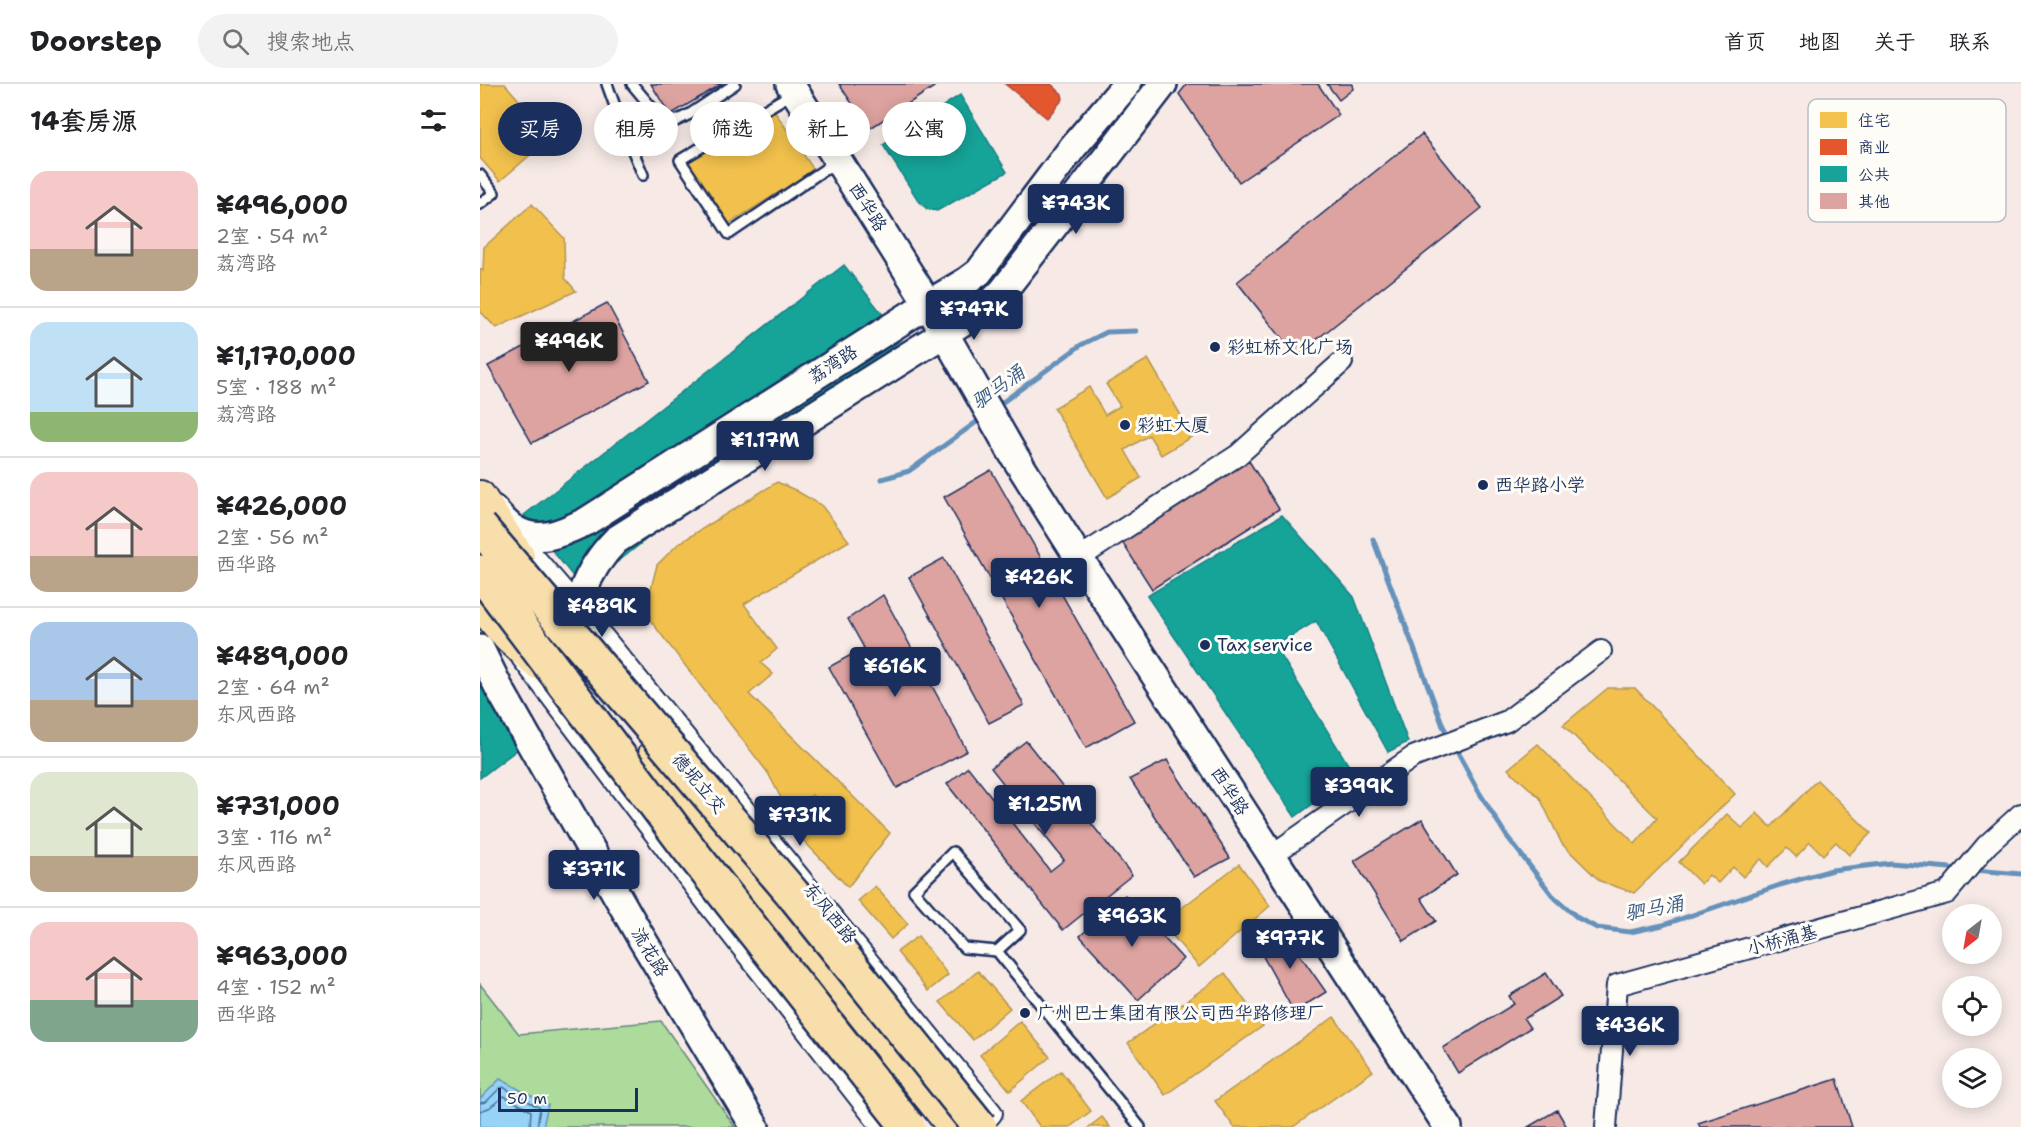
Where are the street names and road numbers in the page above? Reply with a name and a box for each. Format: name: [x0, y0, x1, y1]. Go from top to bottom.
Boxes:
street label: 西华路: [844, 178, 892, 236]
street label: 荔湾路: [804, 339, 862, 389]
street label: 德坭立交: [667, 748, 731, 818]
street label: 西华路: [1205, 762, 1255, 820]
street label: 东风西路: [798, 877, 862, 949]
street label: 小桥涌基: [1744, 919, 1820, 961]
street label: 流花路: [626, 923, 674, 981]

